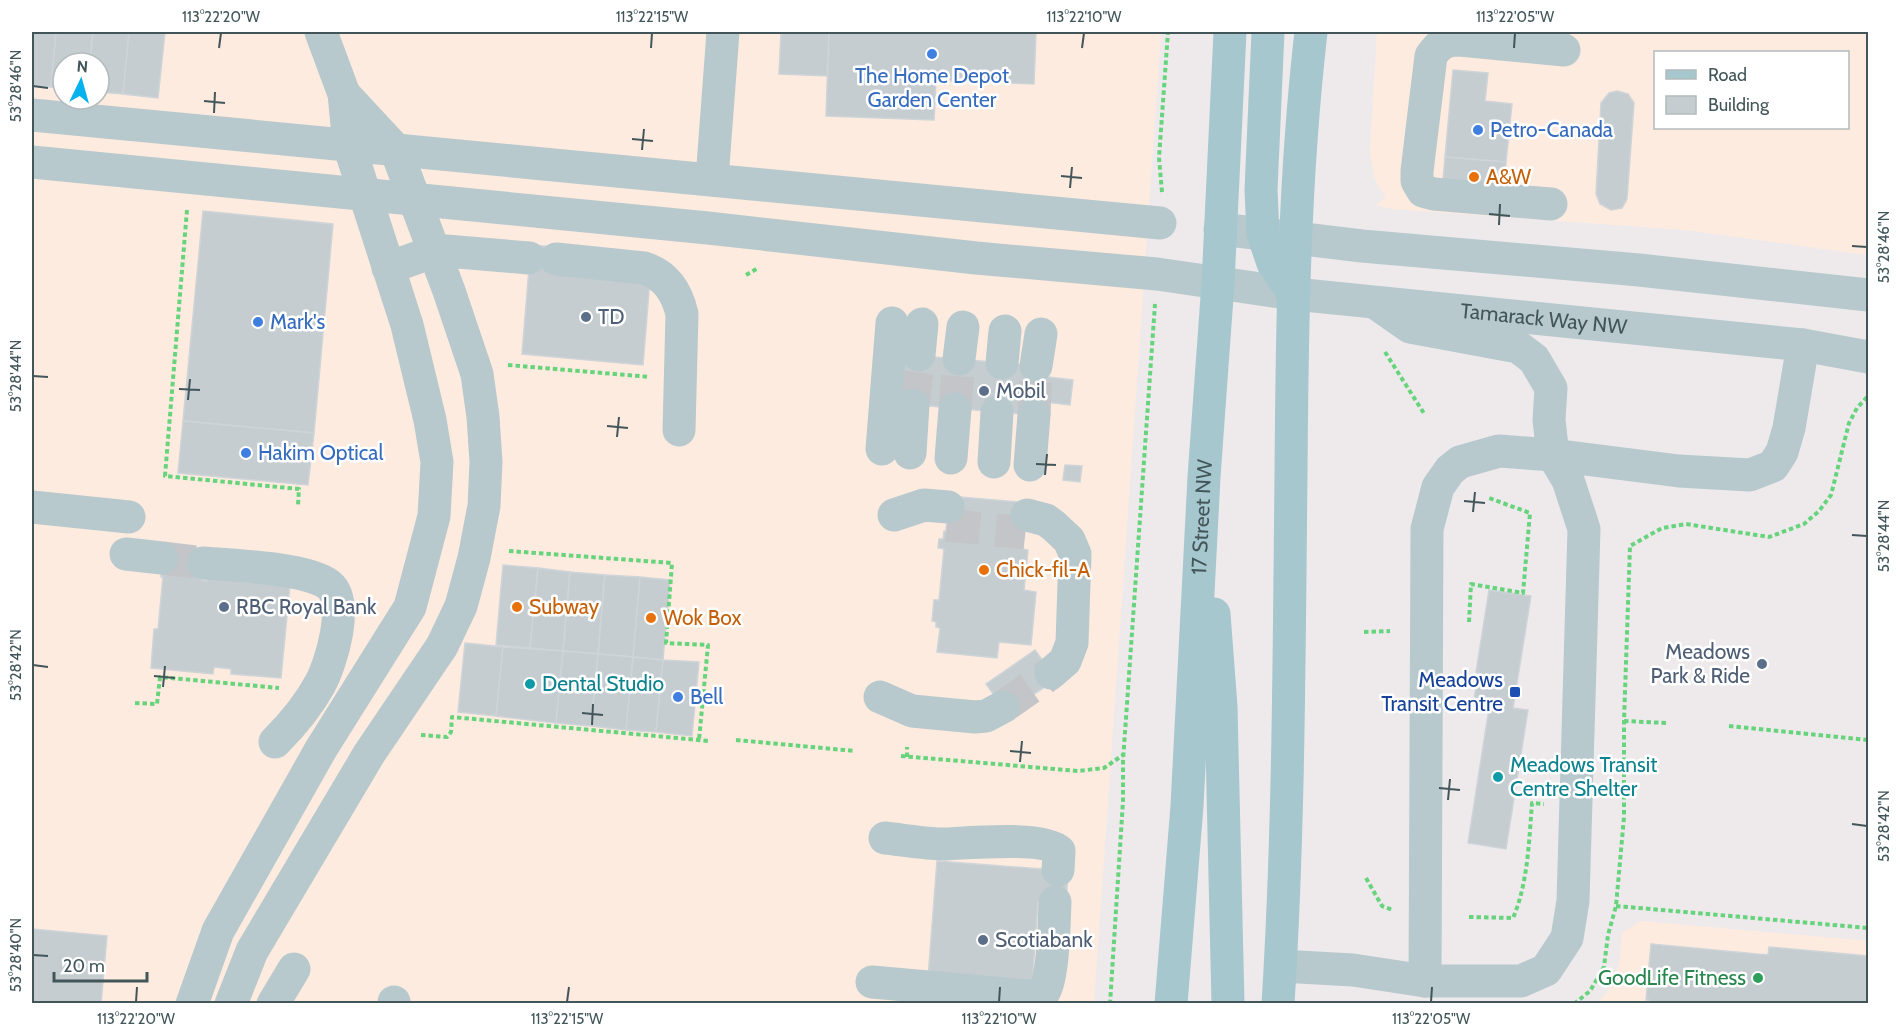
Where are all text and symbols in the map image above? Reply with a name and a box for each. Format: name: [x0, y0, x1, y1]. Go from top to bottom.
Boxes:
text: 113°22'20"W: [182, 8, 261, 26]
text: 113°22'15"W: [616, 8, 689, 26]
text: 113°22'10"W: [1047, 8, 1122, 26]
text: 113°22'05"W: [1476, 8, 1555, 26]
marker: The Home Depot Garden Center: [925, 47, 939, 61]
text: 53°28'46"N: [7, 50, 25, 122]
north arrow: [51, 51, 111, 111]
legend: [1654, 51, 1849, 129]
text: N: [76, 57, 89, 77]
place label: The Home Depot Garden Center: [855, 63, 1009, 112]
text: Road: [1708, 64, 1747, 86]
text: Building: [1708, 94, 1770, 116]
place label: Petro-Canada: [1490, 117, 1613, 142]
marker: Petro-Canada: [1471, 123, 1485, 137]
place label: A&W: [1486, 164, 1531, 189]
marker: A&W: [1467, 170, 1481, 184]
text: 53°28'46"N: [1875, 211, 1893, 283]
street label: Tamarack Way NW: [1459, 298, 1628, 339]
place label: TD: [598, 304, 624, 329]
place label: Mark's: [270, 309, 325, 334]
marker: TD: [579, 310, 593, 324]
marker: Mark's: [251, 315, 265, 329]
text: 53°28'44"N: [7, 340, 25, 412]
place label: Mobil: [996, 378, 1045, 403]
marker: Mobil: [977, 384, 991, 398]
place label: Hakim Optical: [258, 440, 383, 465]
marker: Hakim Optical: [239, 446, 253, 460]
street label: 17 Street NW: [1186, 458, 1217, 575]
text: 53°28'44"N: [1875, 500, 1893, 572]
place label: Chick-fil-A: [996, 557, 1090, 582]
marker: Chick-fil-A: [977, 563, 991, 577]
place label: RBC Royal Bank: [236, 594, 377, 619]
place label: Subway: [529, 594, 599, 619]
marker: RBC Royal Bank: [217, 600, 231, 614]
marker: Subway: [510, 600, 524, 614]
place label: Wok Box: [663, 605, 741, 630]
marker: Wok Box: [644, 611, 658, 625]
text: 53°28'42"N: [7, 629, 25, 701]
place label: Meadows Park & Ride: [1651, 639, 1750, 688]
marker: Meadows Park & Ride: [1755, 657, 1769, 671]
place label: Meadows Transit Centre: [1381, 667, 1503, 716]
place label: Dental Studio: [542, 671, 664, 696]
marker: Dental Studio: [523, 677, 537, 691]
place label: Bell: [690, 684, 723, 709]
marker: Meadows Transit Centre: [1508, 685, 1522, 699]
marker: Bell: [671, 690, 685, 704]
place label: Meadows Transit Centre Shelter: [1510, 752, 1657, 801]
marker: Meadows Transit Centre Shelter: [1491, 770, 1505, 784]
text: 53°28'42"N: [1875, 790, 1893, 862]
text: 53°28'40"N: [7, 918, 25, 992]
place label: Scotiabank: [995, 927, 1093, 952]
marker: Scotiabank: [976, 933, 990, 947]
scale bar: [54, 945, 147, 983]
text: 20 m: [63, 955, 105, 977]
place label: GoodLife Fitness: [1598, 965, 1746, 990]
marker: GoodLife Fitness: [1751, 971, 1765, 985]
text: 113°22'20"W: [97, 1010, 176, 1028]
text: 113°22'15"W: [531, 1010, 604, 1028]
text: 113°22'10"W: [962, 1010, 1037, 1028]
text: 113°22'05"W: [1392, 1010, 1471, 1028]

